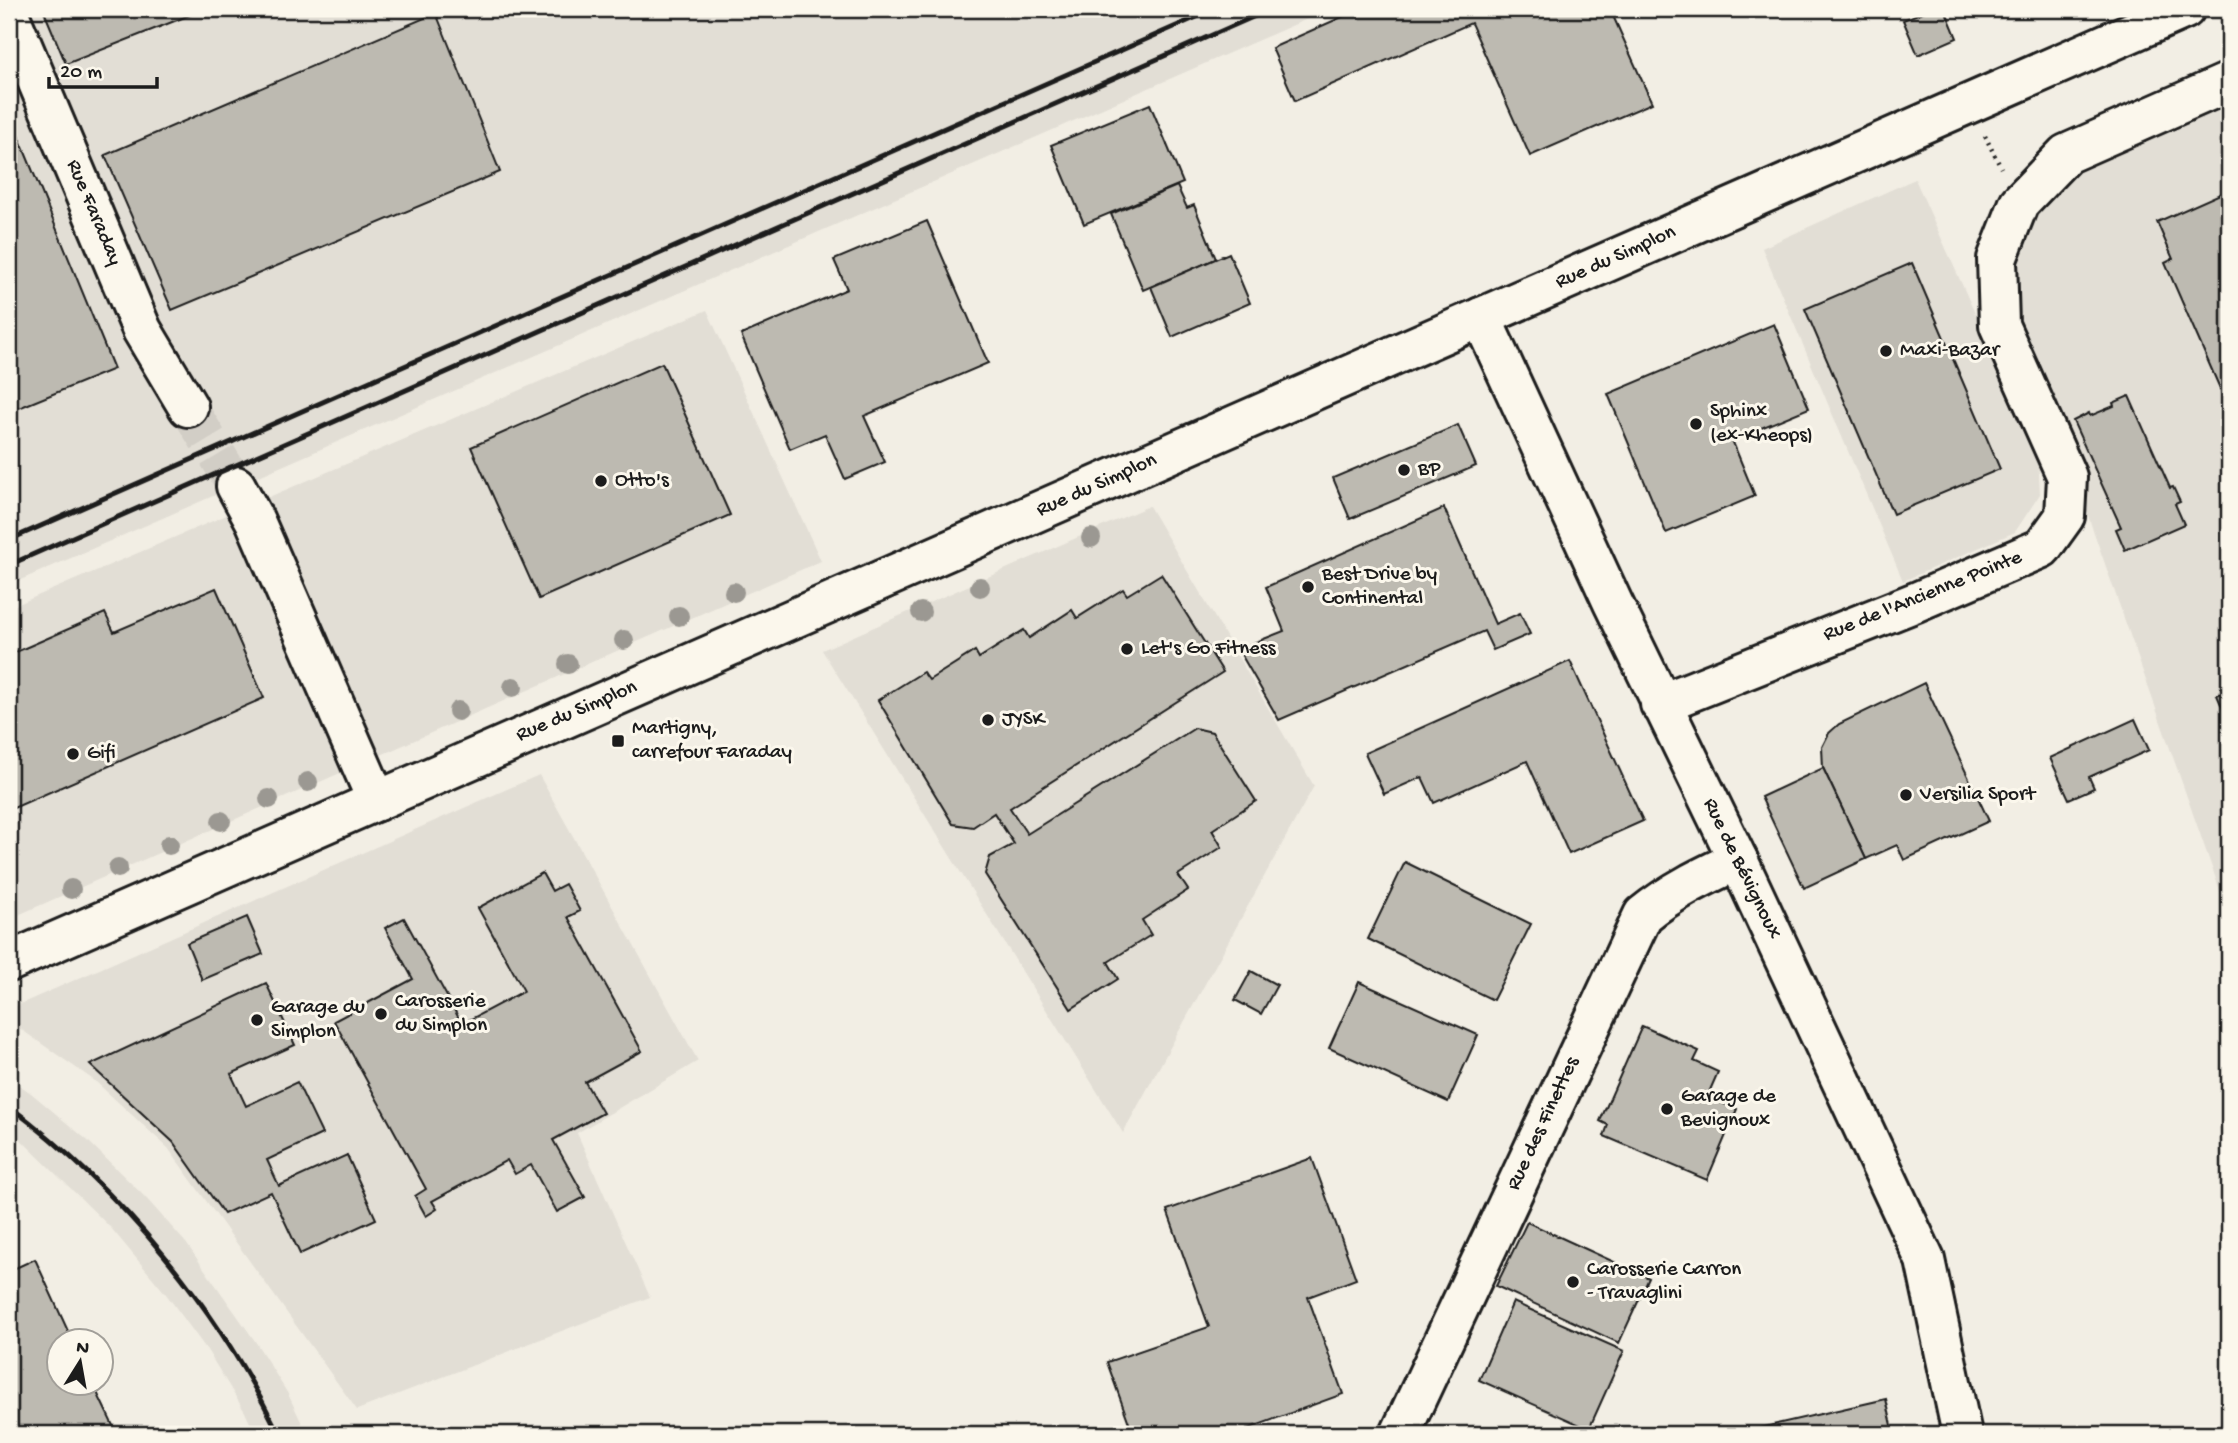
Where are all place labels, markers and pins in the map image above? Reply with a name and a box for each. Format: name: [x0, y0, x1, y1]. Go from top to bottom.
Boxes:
place label: Maxi-Bazar: [1900, 339, 2001, 364]
marker: Maxi-Bazar: [1878, 343, 1894, 359]
place label: Sphinx (ex-Kheops): [1710, 400, 1813, 449]
marker: Sphinx (ex-Kheops): [1688, 416, 1704, 432]
place label: BP: [1417, 458, 1441, 483]
marker: BP: [1396, 462, 1412, 478]
place label: Otto's: [615, 469, 670, 494]
marker: Otto's: [593, 473, 609, 489]
place label: Best Drive by Continental: [1321, 563, 1437, 612]
marker: Best Drive by Continental: [1300, 579, 1316, 595]
place label: Let's Go Fitness: [1141, 637, 1277, 662]
marker: Let's Go Fitness: [1119, 641, 1135, 657]
place label: JYSK: [1002, 708, 1047, 733]
marker: JYSK: [980, 712, 996, 728]
place label: Martigny, carrefour Faraday: [632, 717, 792, 766]
marker: Martigny, carrefour Faraday: [610, 733, 626, 749]
place label: Gifi: [87, 742, 116, 767]
marker: Gifi: [65, 746, 81, 762]
place label: Versilia Sport: [1919, 783, 2037, 808]
marker: Versilia Sport: [1898, 787, 1914, 803]
place label: Carosserie du Simplon: [395, 990, 487, 1039]
place label: Garage du Simplon: [271, 996, 365, 1045]
marker: Carosserie du Simplon: [373, 1006, 389, 1022]
marker: Garage du Simplon: [249, 1012, 265, 1028]
place label: Garage de Bevignoux: [1680, 1085, 1777, 1134]
marker: Garage de Bevignoux: [1659, 1101, 1675, 1117]
place label: Carosserie Carron - Travaglini: [1587, 1258, 1741, 1307]
marker: Carosserie Carron - Travaglini: [1565, 1274, 1581, 1290]

